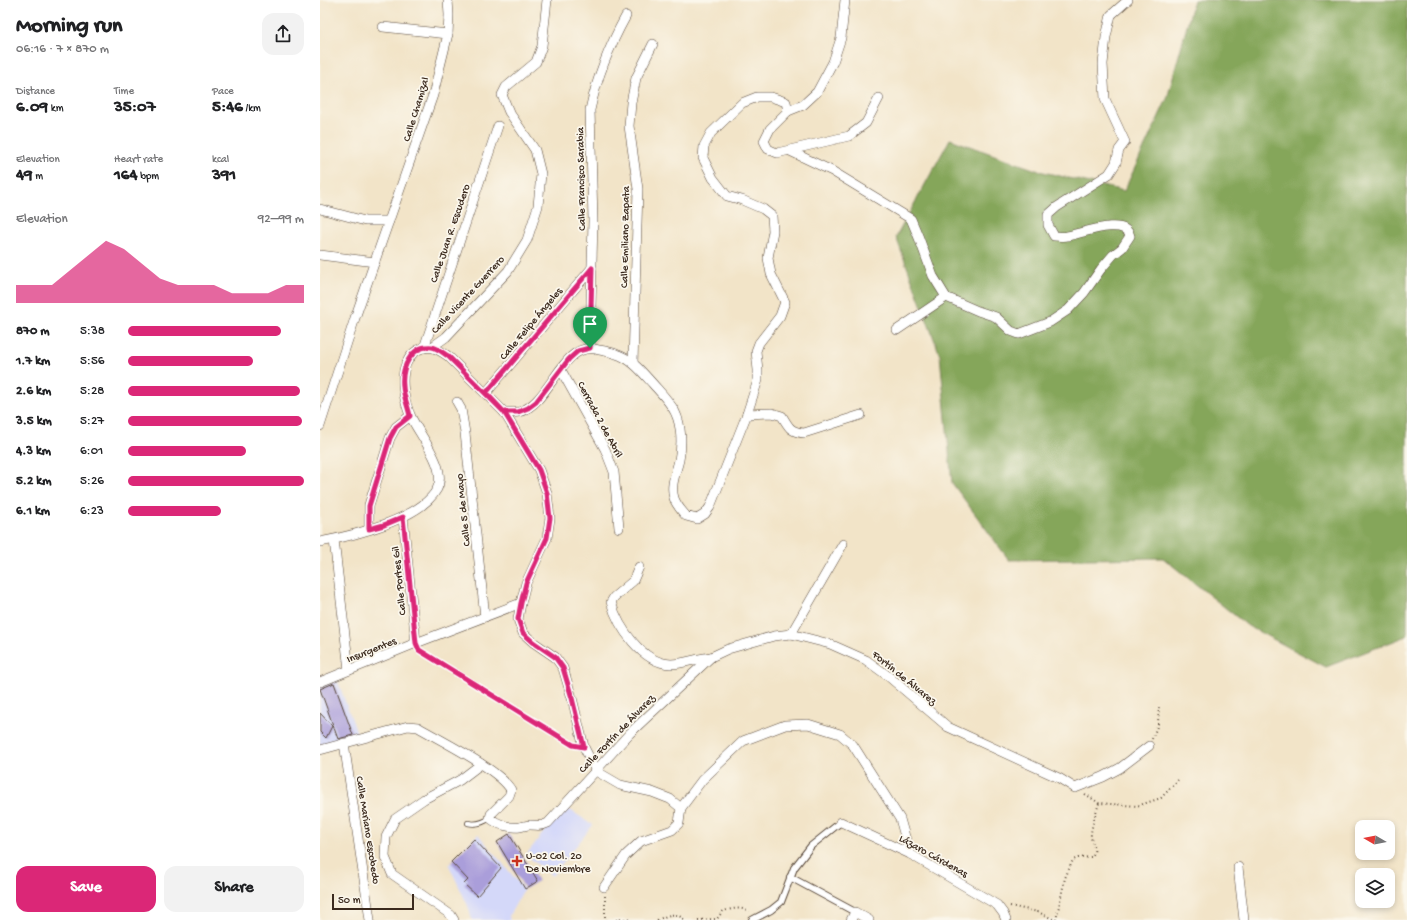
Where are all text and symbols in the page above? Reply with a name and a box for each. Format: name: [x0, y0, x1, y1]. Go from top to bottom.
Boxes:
button: share: [262, 13, 304, 55]
text: Morning run: [16, 14, 122, 40]
text: 06:16 · 7 × 870 m: [16, 42, 109, 57]
street label: Calle Chamizal: [401, 75, 433, 143]
text: Distance: [16, 86, 55, 98]
text: Time: [114, 86, 134, 98]
text: Pace: [212, 86, 234, 98]
text: 6.09: [16, 98, 48, 118]
text: 35:07: [114, 98, 156, 118]
text: 5:46: [212, 98, 243, 118]
text: km: [48, 103, 63, 115]
text: /km: [243, 103, 261, 115]
street label: Calle Francisco Sarabia: [575, 126, 589, 231]
text: Elevation: [16, 154, 60, 166]
text: Heart rate: [114, 154, 163, 166]
text: kcal: [212, 154, 229, 166]
text: 49: [16, 166, 33, 186]
text: 164: [114, 166, 138, 186]
text: 391: [212, 166, 236, 186]
text: m: [33, 171, 43, 183]
text: bpm: [138, 171, 159, 183]
street label: Calle Juan R. Escudero: [428, 183, 474, 285]
street label: Calle Emiliano Zapata: [619, 185, 633, 288]
text: Elevation: [16, 212, 68, 227]
text: 92–99 m: [258, 212, 304, 227]
street label: Calle Vicente Guerrero: [429, 254, 508, 337]
street label: Calle Felipe Ángeles: [497, 284, 566, 363]
pin: [573, 307, 607, 348]
icon: arrive: [579, 313, 601, 335]
text: 870 m: [16, 324, 50, 339]
text: 5:38: [80, 324, 105, 339]
text: 1.7 km: [16, 354, 50, 369]
text: 5:56: [80, 354, 104, 369]
street label: Cerrada 2 de Abril: [574, 380, 625, 461]
text: 2.6 km: [16, 384, 51, 399]
text: 5:28: [80, 384, 104, 399]
text: 3.5 km: [16, 414, 52, 429]
text: 5:27: [80, 414, 104, 429]
text: 4.3 km: [16, 444, 51, 459]
text: 6:01: [80, 444, 103, 459]
street label: Calle 5 de Mayo: [454, 472, 474, 547]
text: 5.2 km: [16, 474, 51, 489]
text: 5:26: [80, 474, 104, 489]
text: 6.1 km: [16, 504, 50, 519]
text: 6:23: [80, 504, 104, 519]
street label: Calle Portes Gil: [390, 545, 410, 616]
street label: Insurgentes: [345, 635, 399, 666]
street label: Fortín de Álvarez: [869, 648, 940, 709]
street label: Calle Fortín de Álvarez: [576, 691, 659, 776]
street label: Calle Mariano Escobedo: [353, 776, 382, 885]
north arrow: [1355, 820, 1395, 860]
map controls: [1355, 820, 1395, 908]
street label: Lázaro Cárdenas: [897, 833, 970, 881]
place label: U-02 Col. 20 De Noviembre: [525, 851, 591, 876]
marker: U-02 Col. 20 De Noviembre: [511, 855, 523, 867]
button: Save: [16, 866, 156, 912]
button: Share: [164, 866, 304, 912]
button: layers: [1355, 868, 1395, 908]
scale bar: [332, 892, 414, 911]
text: 50 m: [338, 895, 360, 907]

